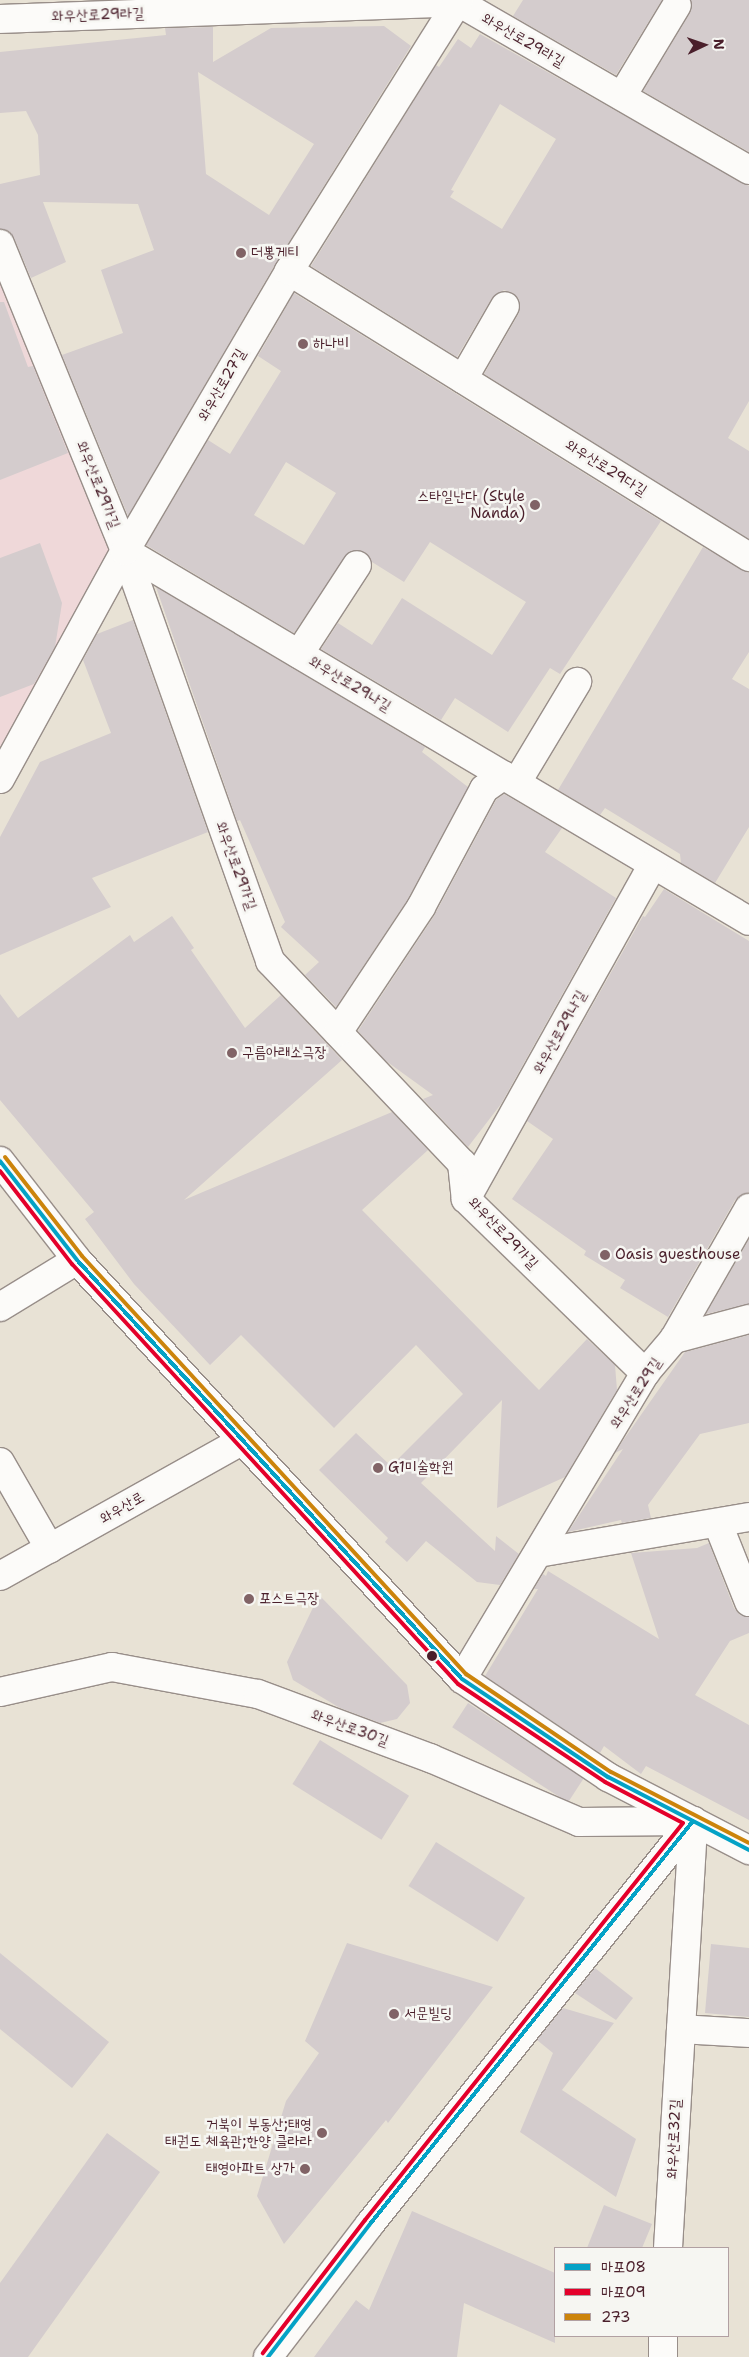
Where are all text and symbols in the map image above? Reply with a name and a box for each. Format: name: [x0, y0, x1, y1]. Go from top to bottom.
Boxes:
street label: 와우산로29라길: [51, 4, 145, 26]
street label: 와우산로29라길: [478, 9, 568, 71]
north arrow: [679, 20, 729, 70]
text: N: [710, 38, 728, 50]
place label: 더뽕게티: [251, 244, 299, 262]
marker: 더뽕게티: [235, 247, 247, 259]
place label: 하나비: [313, 335, 349, 353]
marker: 하나비: [297, 338, 309, 350]
street label: 와우산로27길: [194, 346, 250, 424]
street label: 와우산로29다길: [562, 436, 650, 500]
street label: 와우산로29가길: [72, 439, 124, 531]
place label: 스타일난다 (Style Nanda): [418, 487, 525, 522]
marker: 스타일난다 (Style Nanda): [529, 499, 541, 511]
street label: 와우산로29나길: [306, 652, 394, 716]
street label: 와우산로29가길: [212, 819, 260, 913]
street label: 와우산로29나길: [530, 987, 590, 1077]
place label: 구름아래소극장: [242, 1044, 326, 1062]
marker: 구름아래소극장: [226, 1047, 238, 1059]
street label: 와우산로29가길: [464, 1193, 542, 1273]
place label: Oasis guesthouse: [615, 1246, 740, 1264]
marker: Oasis guesthouse: [599, 1249, 611, 1261]
street label: 와우산로29길: [607, 1354, 665, 1432]
place label: G1미술학원: [388, 1459, 453, 1477]
marker: G1미술학원: [372, 1462, 384, 1474]
street label: 와우산로: [97, 1488, 147, 1528]
place label: 포스트극장: [259, 1590, 319, 1608]
marker: 포스트극장: [243, 1593, 255, 1605]
unlabelled marker: [427, 1651, 437, 1661]
street label: 와우산로30길: [309, 1706, 391, 1750]
place label: 서문빌딩: [404, 2005, 452, 2023]
marker: 서문빌딩: [388, 2008, 400, 2020]
street label: 와우산로32길: [663, 2098, 685, 2180]
place label: 거북이 부동산;태영 태권도 체육관;한양 클라라: [165, 2115, 312, 2150]
marker: 거북이 부동산;태영 태권도 체육관;한양 클라라: [316, 2127, 328, 2139]
place label: 태영아파트 상가: [205, 2160, 295, 2178]
marker: 태영아파트 상가: [299, 2163, 311, 2175]
legend: [554, 2247, 729, 2337]
text: 마포08: [601, 2257, 646, 2277]
text: 마포09: [601, 2282, 646, 2302]
text: 273: [601, 2307, 630, 2327]

